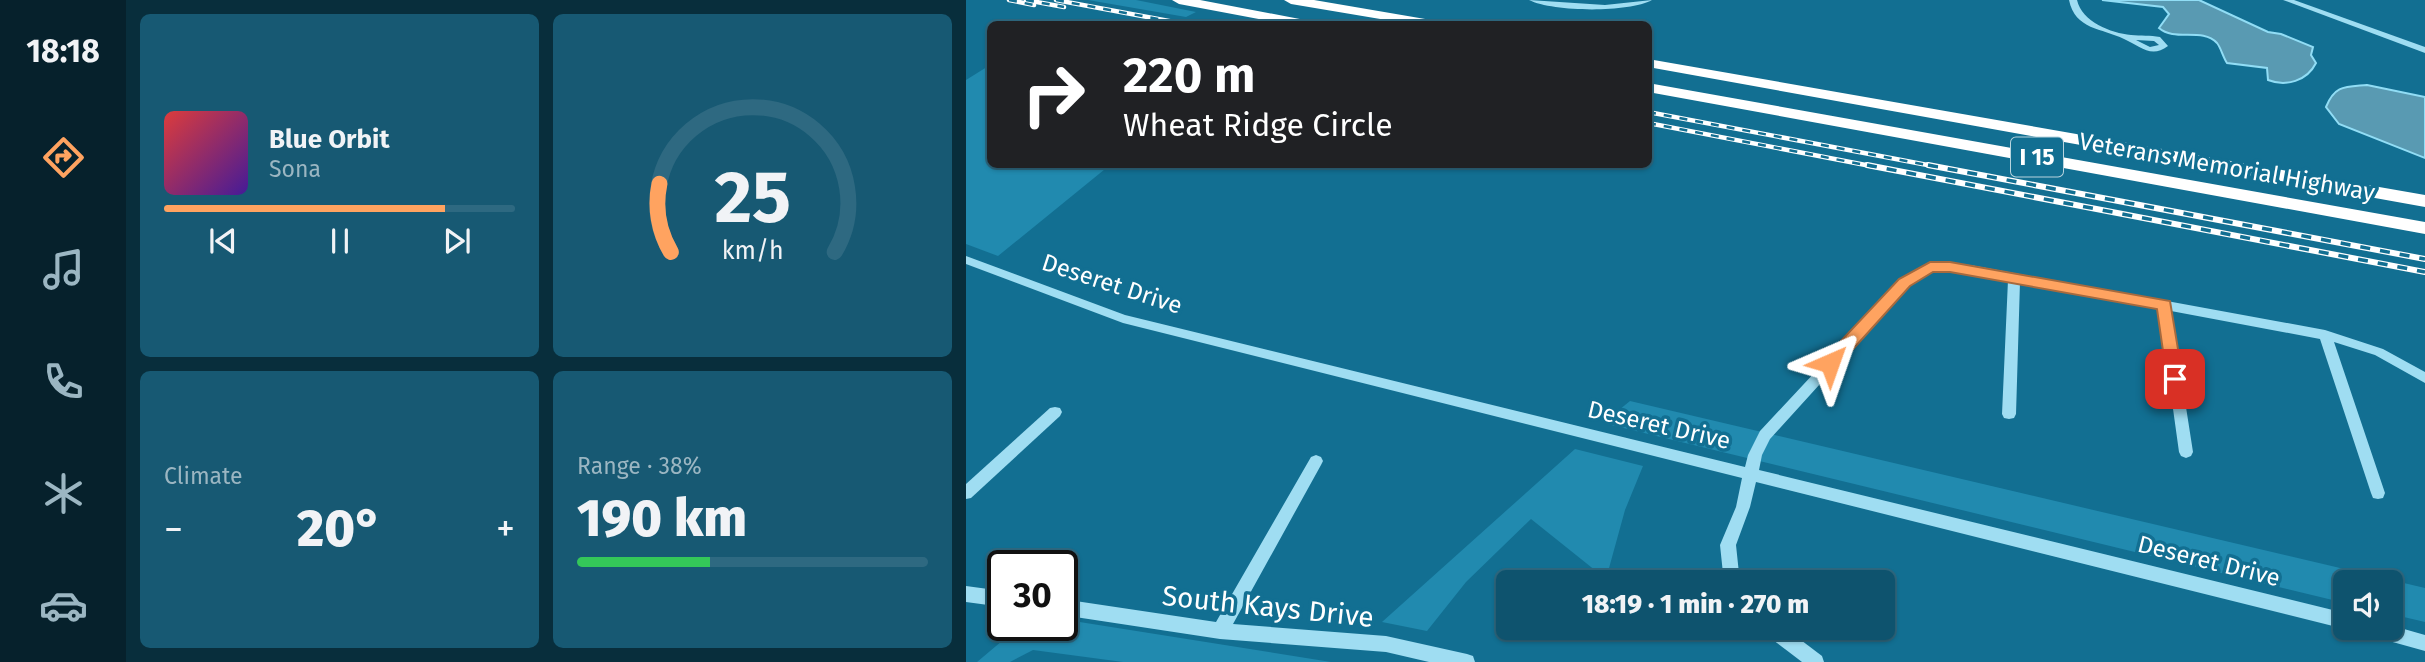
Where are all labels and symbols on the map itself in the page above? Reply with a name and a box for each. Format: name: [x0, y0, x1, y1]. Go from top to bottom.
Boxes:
street label: Veterans Memorial Highway: [2077, 127, 2377, 207]
road number: I 15: [2011, 138, 2063, 176]
street label: Deseret Drive: [1038, 248, 1186, 320]
position arrow: [1793, 326, 1867, 400]
pin: [2145, 349, 2205, 409]
street label: Deseret Drive: [1585, 395, 1733, 455]
street label: Deseret Drive: [2135, 530, 2283, 592]
speed limit sign: 30: [987, 550, 1078, 641]
street label: South Kays Drive: [1160, 579, 1375, 634]

